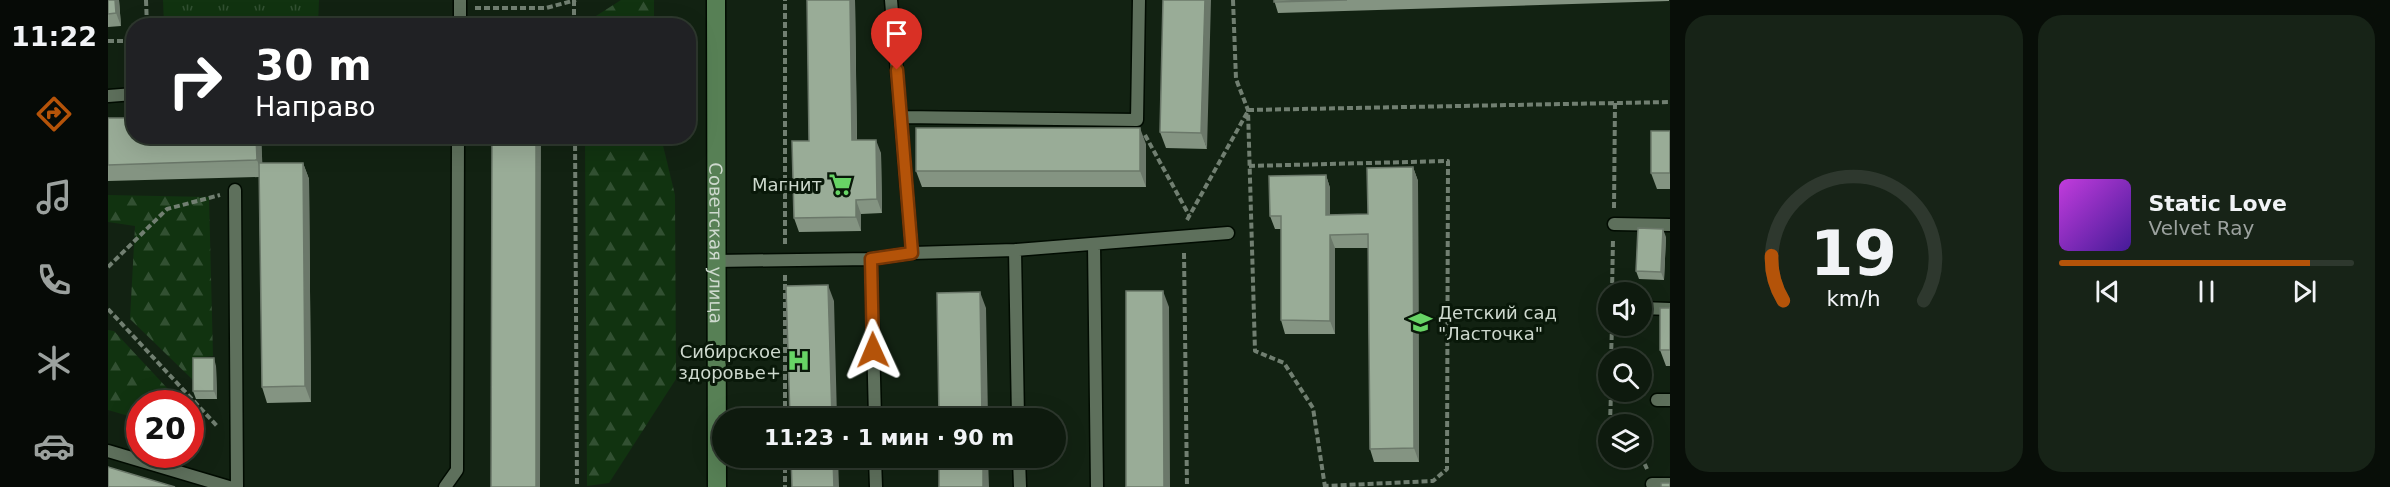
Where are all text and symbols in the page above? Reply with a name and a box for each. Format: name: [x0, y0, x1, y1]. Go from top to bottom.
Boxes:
pin: [871, 8, 922, 70]
icon: arrive: [880, 17, 913, 50]
text: 11:22: [11, 21, 97, 52]
text: 30 m: [255, 41, 372, 90]
icon: right: [156, 42, 234, 120]
text: Направо: [255, 91, 376, 122]
icon: directions: [33, 93, 75, 135]
street label: Советская улица: [706, 162, 727, 324]
supermarket icon: Магнит: [827, 171, 853, 197]
place label: Магнит: [752, 174, 822, 195]
icon: music: [33, 176, 75, 218]
text: Static Love: [2149, 191, 2287, 216]
text: Velvet Ray: [2149, 216, 2254, 240]
text: 19: [1810, 217, 1897, 290]
icon: phone: [33, 259, 75, 301]
icon: previous: [2091, 275, 2124, 308]
icon: pause: [2190, 275, 2223, 308]
icon: next: [2288, 275, 2321, 308]
map controls: [1598, 282, 1652, 468]
button: sound: [1598, 282, 1652, 336]
text: km/h: [1827, 286, 1881, 311]
place label: Детский сад "Ласточка": [1438, 302, 1557, 344]
school or university icon: Детский сад "Ласточка": [1407, 309, 1433, 335]
position arrow: [841, 318, 905, 382]
place label: Сибирское здоровье+: [678, 341, 781, 383]
icon: climate: [33, 342, 75, 384]
hospital icon: Сибирское здоровье+: [786, 348, 812, 374]
button: search: [1598, 348, 1652, 402]
speed limit sign: 20: [126, 390, 204, 468]
button: layers: [1598, 414, 1652, 468]
icon: car: [33, 425, 75, 467]
text: 11:23 · 1 мин · 90 m: [764, 425, 1014, 450]

